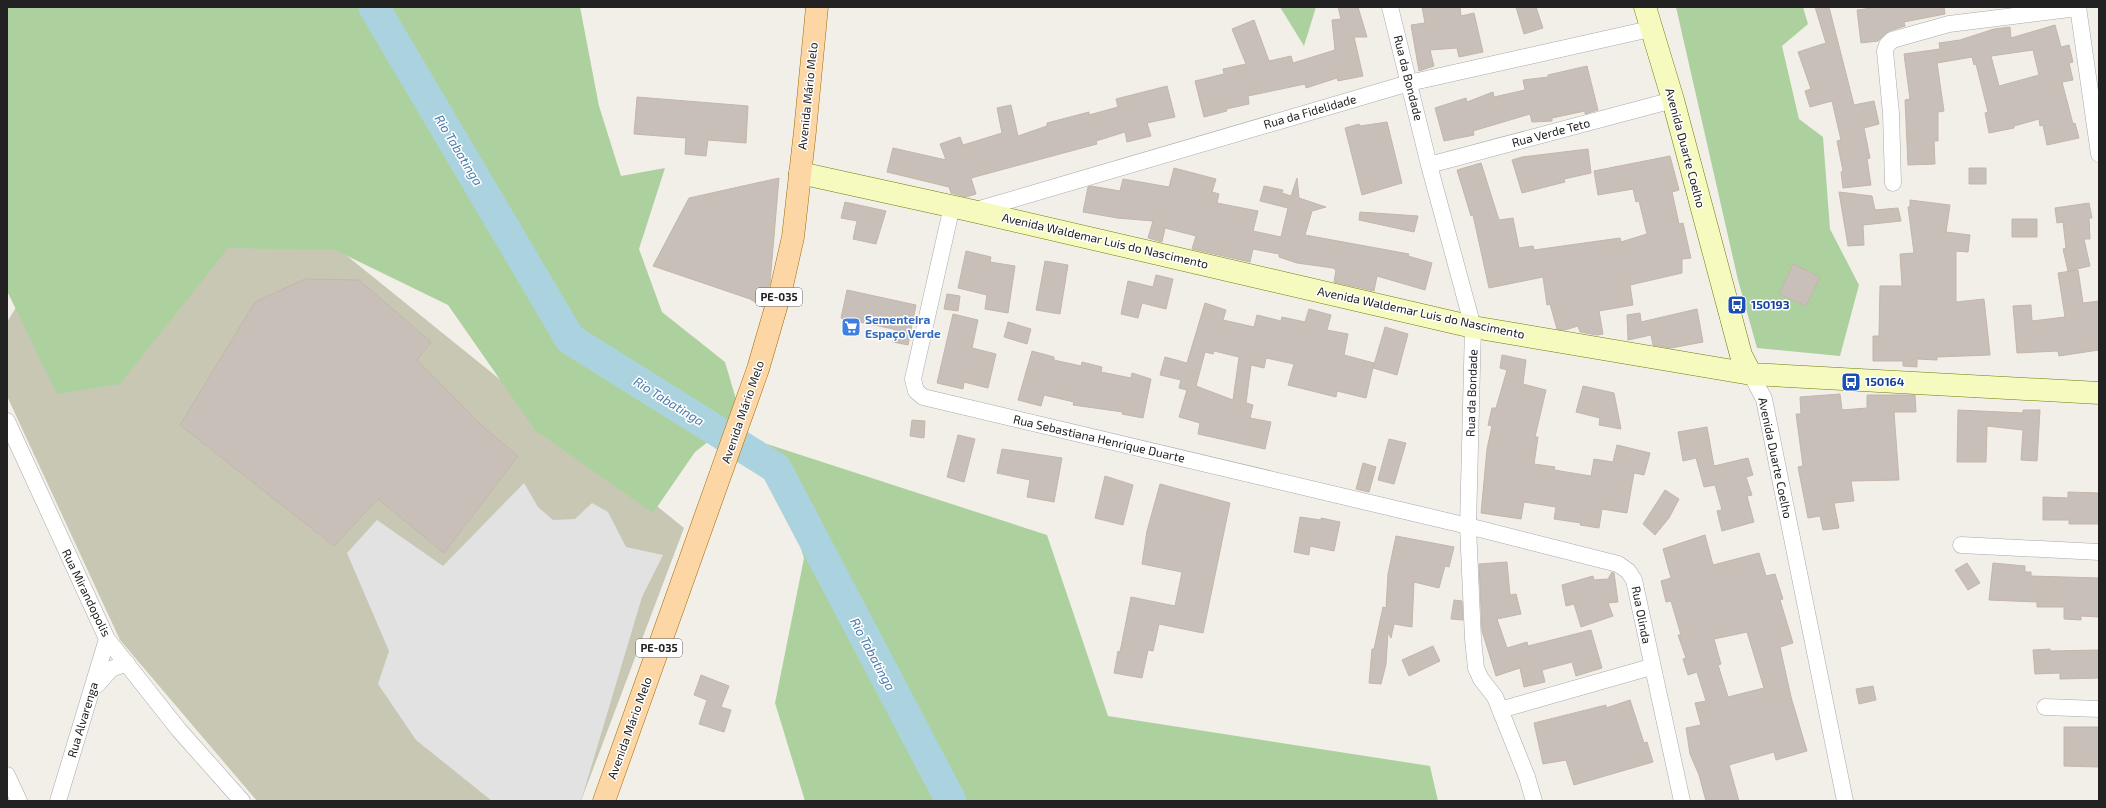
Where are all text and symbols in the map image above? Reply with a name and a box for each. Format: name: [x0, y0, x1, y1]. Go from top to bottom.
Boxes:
street label: Rua da Bondade: [1392, 34, 1426, 122]
street label: Avenida Mário Melo: [794, 41, 820, 150]
street label: Avenida Duarte Coelho: [1663, 86, 1709, 209]
street label: Rua da Fidelidade: [1262, 91, 1358, 131]
water label: Rio Tabatinga: [432, 112, 486, 188]
street label: Rua Verde Teto: [1510, 115, 1592, 149]
street label: Avenida Waldemar Luis do Nascimento: [1001, 209, 1210, 271]
street label: Avenida Waldemar Luis do Nascimento: [1316, 283, 1526, 341]
road number: PE-035: [756, 288, 802, 306]
bus stop icon: 150193: [1726, 294, 1748, 316]
place label: 150193: [1751, 297, 1790, 311]
place label: Sementeira Espaço Verde: [865, 312, 941, 341]
supermarket icon: Sementeira Espaço Verde: [840, 316, 862, 338]
street label: Rua da Bondade: [1462, 349, 1480, 437]
street label: Avenida Mário Melo: [718, 358, 766, 465]
bus stop icon: 150164: [1840, 371, 1862, 393]
water label: Rio Tabatinga: [631, 373, 707, 429]
place label: 150164: [1865, 374, 1905, 388]
street label: Avenida Duarte Coelho: [1756, 396, 1796, 520]
street label: Rua Sebastiana Henrique Duarte: [1012, 411, 1186, 465]
street label: Rua Mirandopolis: [60, 547, 114, 639]
street label: Rua Olinda: [1630, 585, 1654, 645]
water label: Rio Tabatinga: [847, 615, 899, 693]
road number: PE-035: [636, 639, 682, 657]
street label: Avenida Mário Melo: [604, 674, 654, 781]
street label: Rua Alvarenga: [64, 680, 100, 759]

